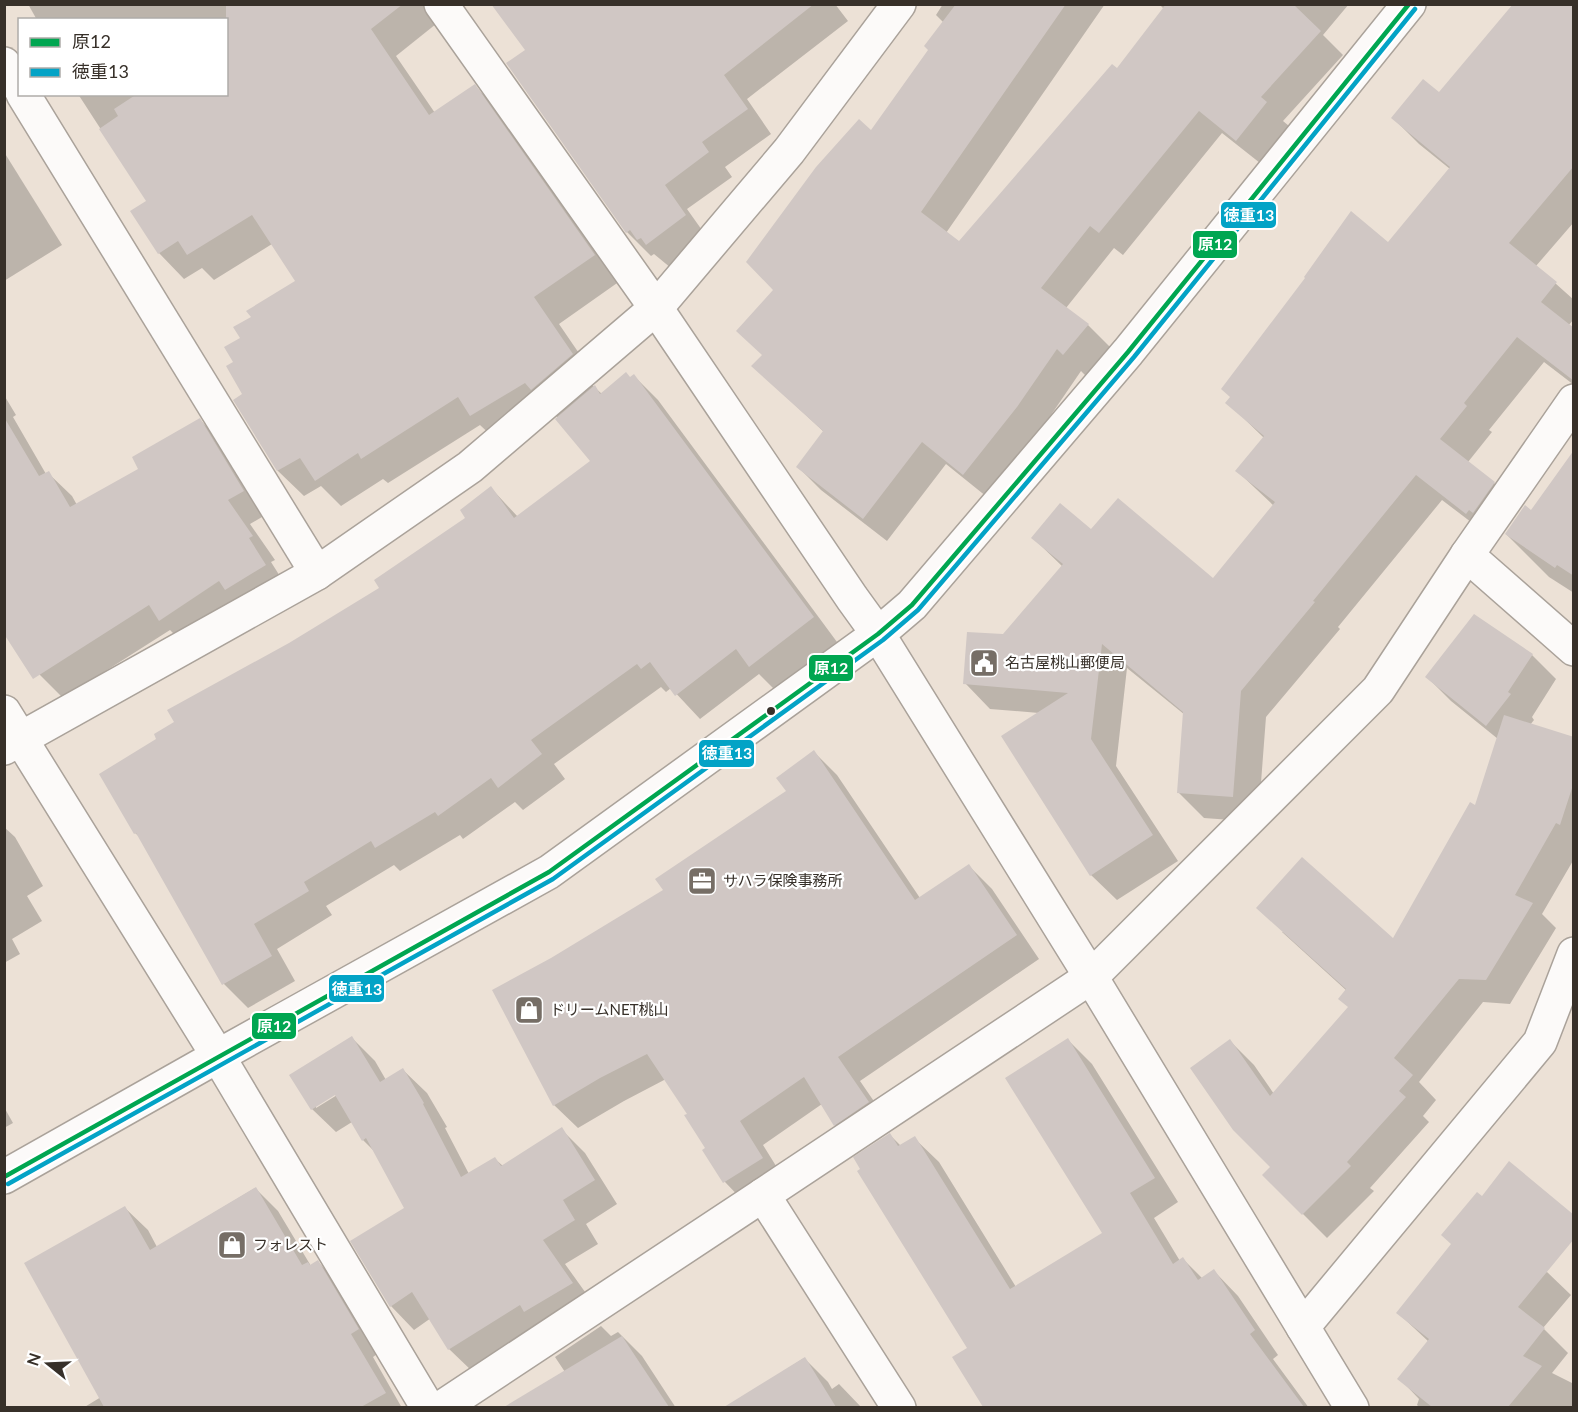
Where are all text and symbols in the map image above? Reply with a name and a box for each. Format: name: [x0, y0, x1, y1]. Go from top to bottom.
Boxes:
legend: [18, 18, 228, 96]
text: 原12: [72, 30, 111, 52]
text: 徳重13: [72, 60, 129, 82]
line badge: 徳重13: [1220, 201, 1277, 229]
text: 徳重13: [1224, 205, 1274, 224]
line badge: 原12: [1192, 230, 1238, 259]
text: 原12: [1198, 234, 1232, 253]
public building icon: 名古屋桃山郵便局: [968, 647, 1000, 679]
place label: 名古屋桃山郵便局: [1005, 653, 1125, 671]
line badge: 原12: [808, 654, 854, 682]
text: 原12: [814, 658, 848, 677]
unlabelled marker: [765, 705, 777, 717]
line badge: 徳重13: [698, 739, 755, 768]
text: 徳重13: [702, 743, 752, 762]
office icon: サハラ保険事務所: [686, 865, 718, 897]
place label: サハラ保険事務所: [723, 871, 842, 889]
line badge: 徳重13: [328, 974, 385, 1003]
text: 徳重13: [332, 979, 382, 998]
shop icon: ドリームNET桃山: [513, 994, 545, 1026]
place label: ドリームNET桃山: [550, 1000, 669, 1018]
line badge: 原12: [251, 1012, 297, 1040]
text: 原12: [257, 1016, 291, 1035]
shop icon: フォレスト: [216, 1229, 248, 1261]
place label: フォレスト: [253, 1235, 328, 1253]
north arrow: [18, 1334, 78, 1394]
text: N: [22, 1350, 44, 1368]

